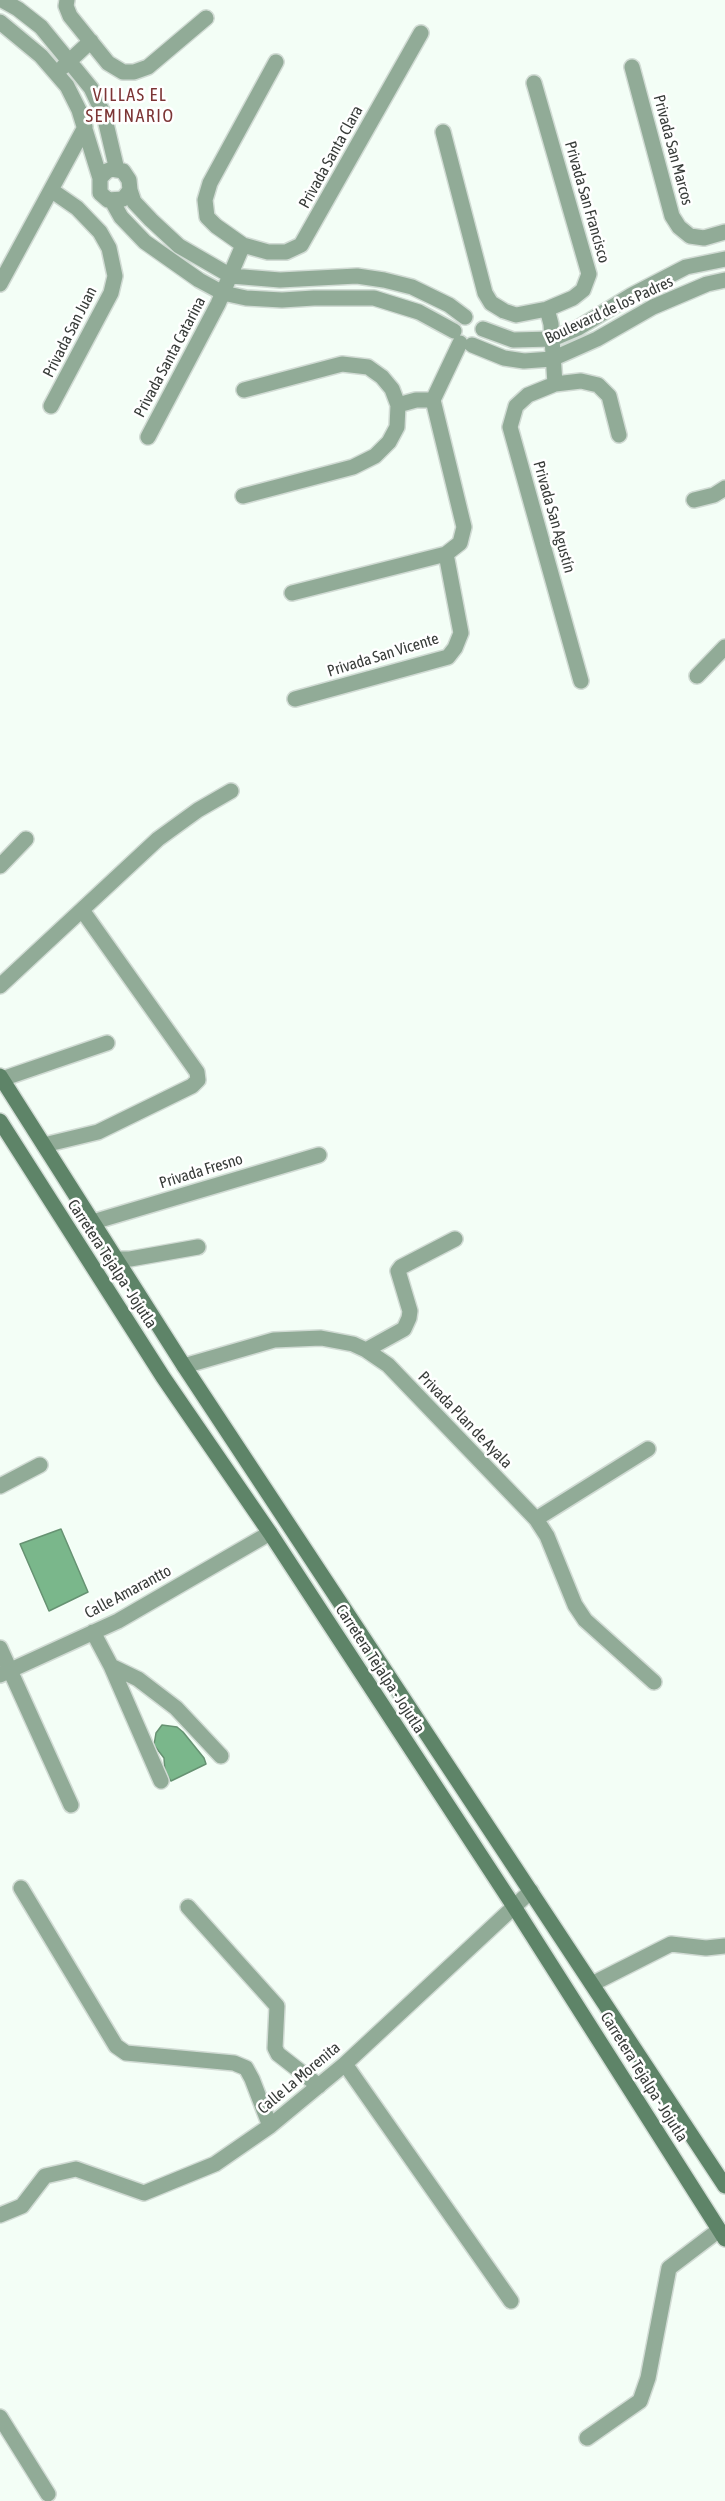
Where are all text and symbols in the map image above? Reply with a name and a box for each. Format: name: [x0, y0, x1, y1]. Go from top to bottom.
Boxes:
district label: VILLAS EL SEMINARIO: [86, 84, 174, 127]
street label: Privada San Marcos: [649, 93, 697, 207]
street label: Privada Santa Clara: [295, 102, 367, 212]
street label: Privada San Francisco: [560, 139, 614, 265]
street label: Boulevard de los Padres: [542, 272, 676, 348]
street label: Privada San Juan: [39, 283, 101, 381]
street label: Privada Santa Catarina: [130, 293, 210, 421]
street label: Privada San Agustín: [529, 459, 579, 575]
street label: Privada San Vicente: [325, 629, 441, 681]
street label: Privada Fresno: [157, 1149, 245, 1193]
street label: Carretera Tejalpa - Jojutla: [63, 1196, 161, 1332]
street label: Privada Plan de Ayala: [414, 1368, 516, 1472]
street label: Calle Amarantto: [81, 1561, 175, 1623]
street label: Carretera Tejalpa - Jojutla: [331, 1601, 429, 1737]
street label: Carretera Tejalpa - Jojutla: [596, 2009, 692, 2145]
street label: Calle La Morenita: [254, 2038, 344, 2118]

